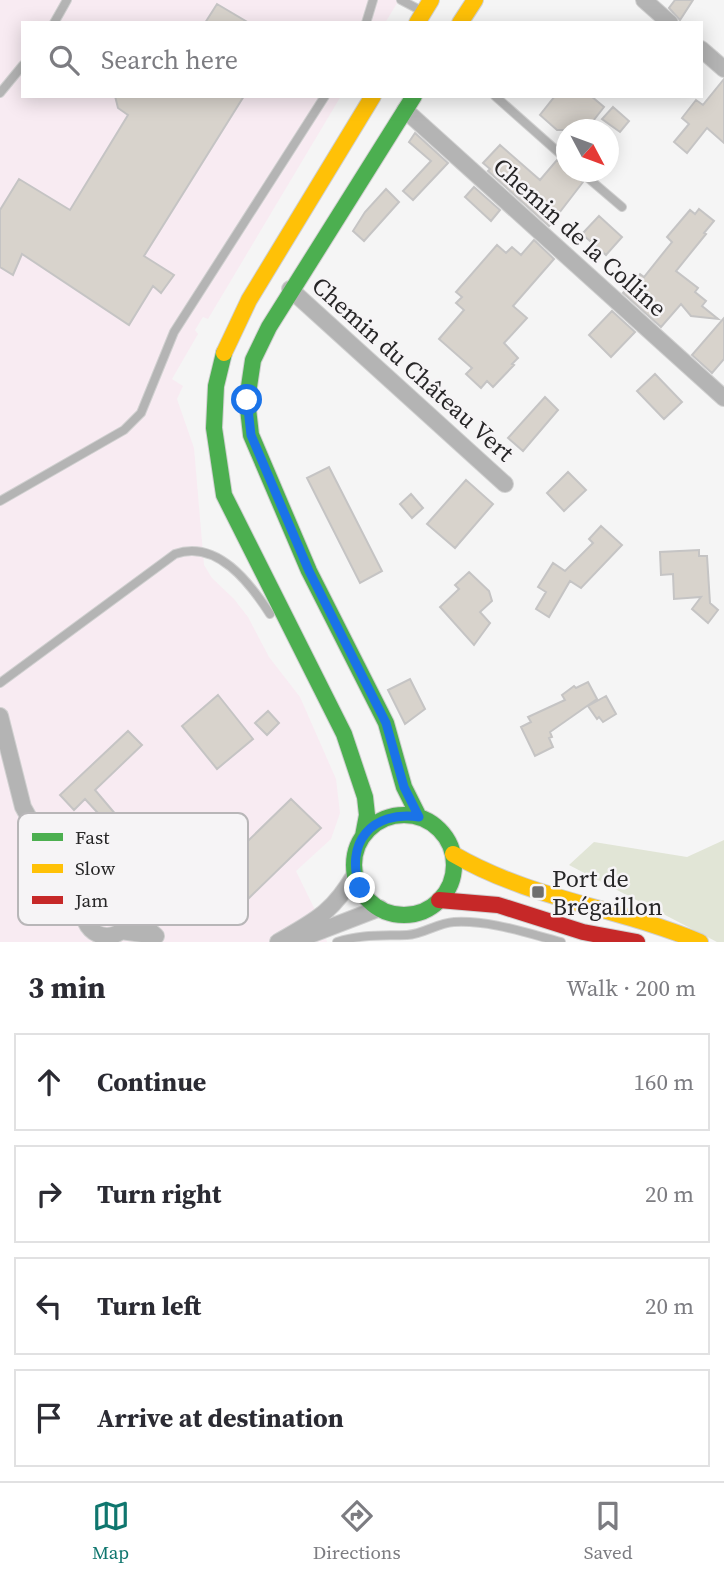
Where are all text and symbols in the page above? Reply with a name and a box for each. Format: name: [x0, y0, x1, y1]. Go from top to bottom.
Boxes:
search box: [21, 21, 703, 98]
icon: search: [45, 41, 83, 79]
text: Search here: [101, 42, 238, 78]
north arrow: [556, 119, 619, 182]
street label: Chemin de la Colline: [486, 150, 674, 324]
street label: Chemin du Château Vert: [305, 269, 521, 469]
route start: [231, 384, 262, 415]
legend: [18, 813, 248, 925]
text: Fast: [75, 824, 110, 850]
text: Slow: [75, 855, 116, 881]
place label: Port de Brégaillon: [552, 862, 663, 923]
route end: [344, 872, 375, 903]
marker: Port de Brégaillon: [530, 884, 546, 900]
text: Jam: [74, 887, 108, 913]
text: 3 min: [28, 967, 106, 1008]
text: Walk · 200 m: [566, 972, 696, 1004]
icon: ahead: [30, 1063, 68, 1101]
text: Continue: [97, 1064, 206, 1100]
text: 160 m: [633, 1066, 694, 1098]
icon: right: [30, 1175, 68, 1213]
text: Turn right: [97, 1176, 221, 1212]
text: 20 m: [645, 1178, 694, 1210]
icon: left: [30, 1287, 68, 1325]
text: Turn left: [97, 1288, 201, 1324]
text: 20 m: [645, 1290, 694, 1322]
icon: arrive: [30, 1399, 68, 1437]
text: Arrive at destination: [97, 1400, 344, 1436]
tab: Map: [92, 1497, 130, 1565]
tab: Directions: [313, 1497, 401, 1565]
tab: Saved: [584, 1497, 632, 1565]

